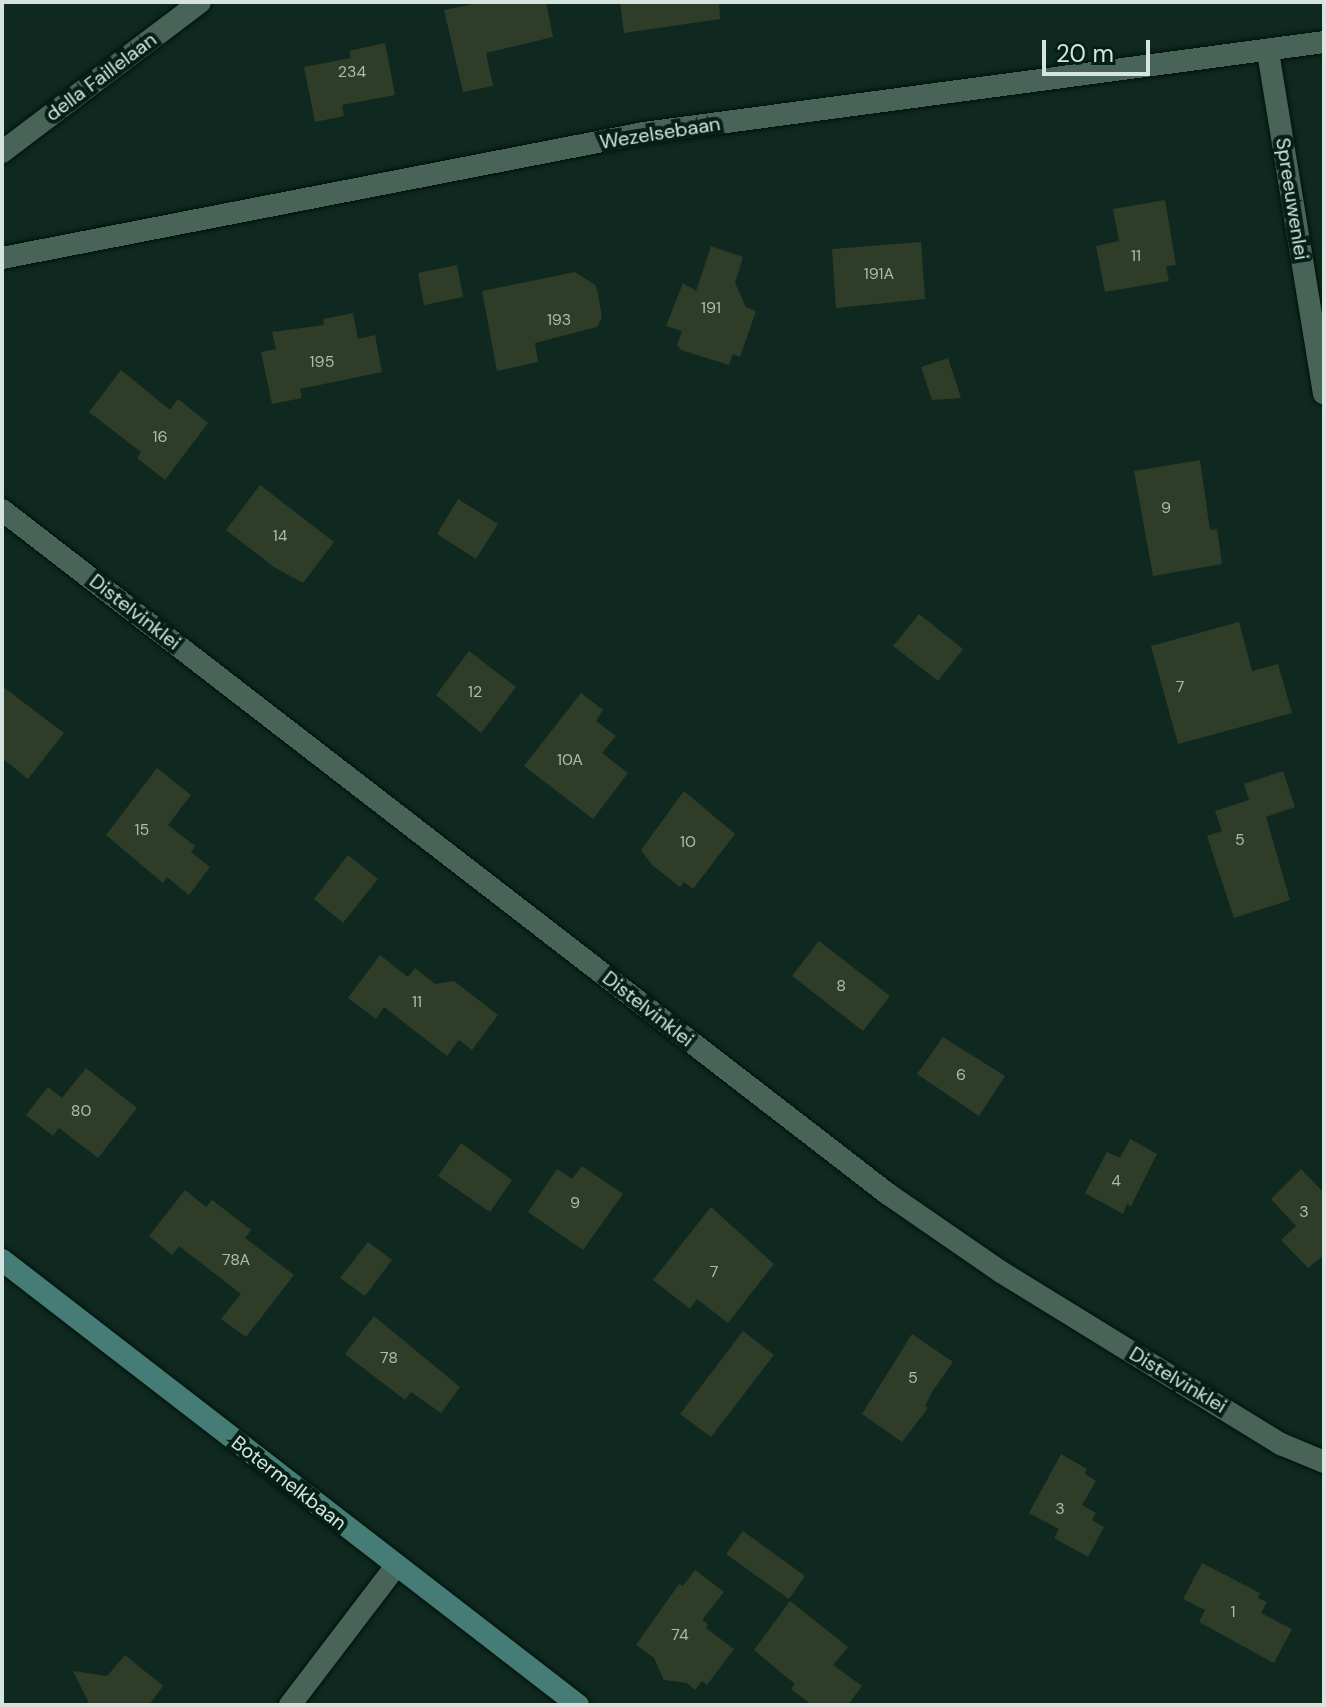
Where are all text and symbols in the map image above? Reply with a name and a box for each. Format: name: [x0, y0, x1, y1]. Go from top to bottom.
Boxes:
scale bar: [1046, 24, 1154, 74]
street label: della Faillelaan: [41, 27, 161, 127]
text: 20 m: [1056, 38, 1114, 69]
house number: 234: [338, 62, 366, 82]
street label: Wezelsebaan: [598, 112, 722, 154]
street label: Spreeuwenlei: [1270, 136, 1314, 262]
house number: 11: [1131, 246, 1141, 266]
house number: 191A: [864, 264, 894, 284]
house number: 191: [701, 298, 721, 318]
house number: 193: [547, 310, 571, 330]
house number: 195: [310, 352, 334, 372]
house number: 16: [152, 427, 168, 447]
house number: 9: [1161, 498, 1171, 518]
house number: 14: [273, 526, 287, 546]
street label: Distelvinklei: [85, 569, 185, 655]
house number: 7: [1176, 677, 1184, 697]
house number: 12: [468, 682, 482, 702]
house number: 10A: [557, 750, 583, 770]
house number: 15: [135, 820, 149, 840]
house number: 5: [1235, 830, 1245, 850]
house number: 10: [680, 832, 696, 852]
street label: Distelvinklei: [598, 966, 698, 1052]
house number: 8: [836, 976, 846, 996]
house number: 11: [412, 992, 422, 1012]
house number: 6: [956, 1065, 966, 1085]
house number: 80: [71, 1101, 91, 1121]
house number: 4: [1111, 1171, 1121, 1191]
house number: 9: [570, 1193, 580, 1213]
house number: 3: [1299, 1202, 1309, 1222]
house number: 78A: [222, 1250, 250, 1270]
house number: 7: [710, 1262, 718, 1282]
street label: Distelvinklei: [1125, 1342, 1231, 1418]
house number: 78: [380, 1348, 398, 1368]
house number: 5: [908, 1368, 918, 1388]
street label: Botermelkbaan: [227, 1431, 351, 1535]
house number: 3: [1055, 1499, 1065, 1519]
house number: 1: [1231, 1602, 1235, 1622]
house number: 74: [671, 1625, 689, 1645]

